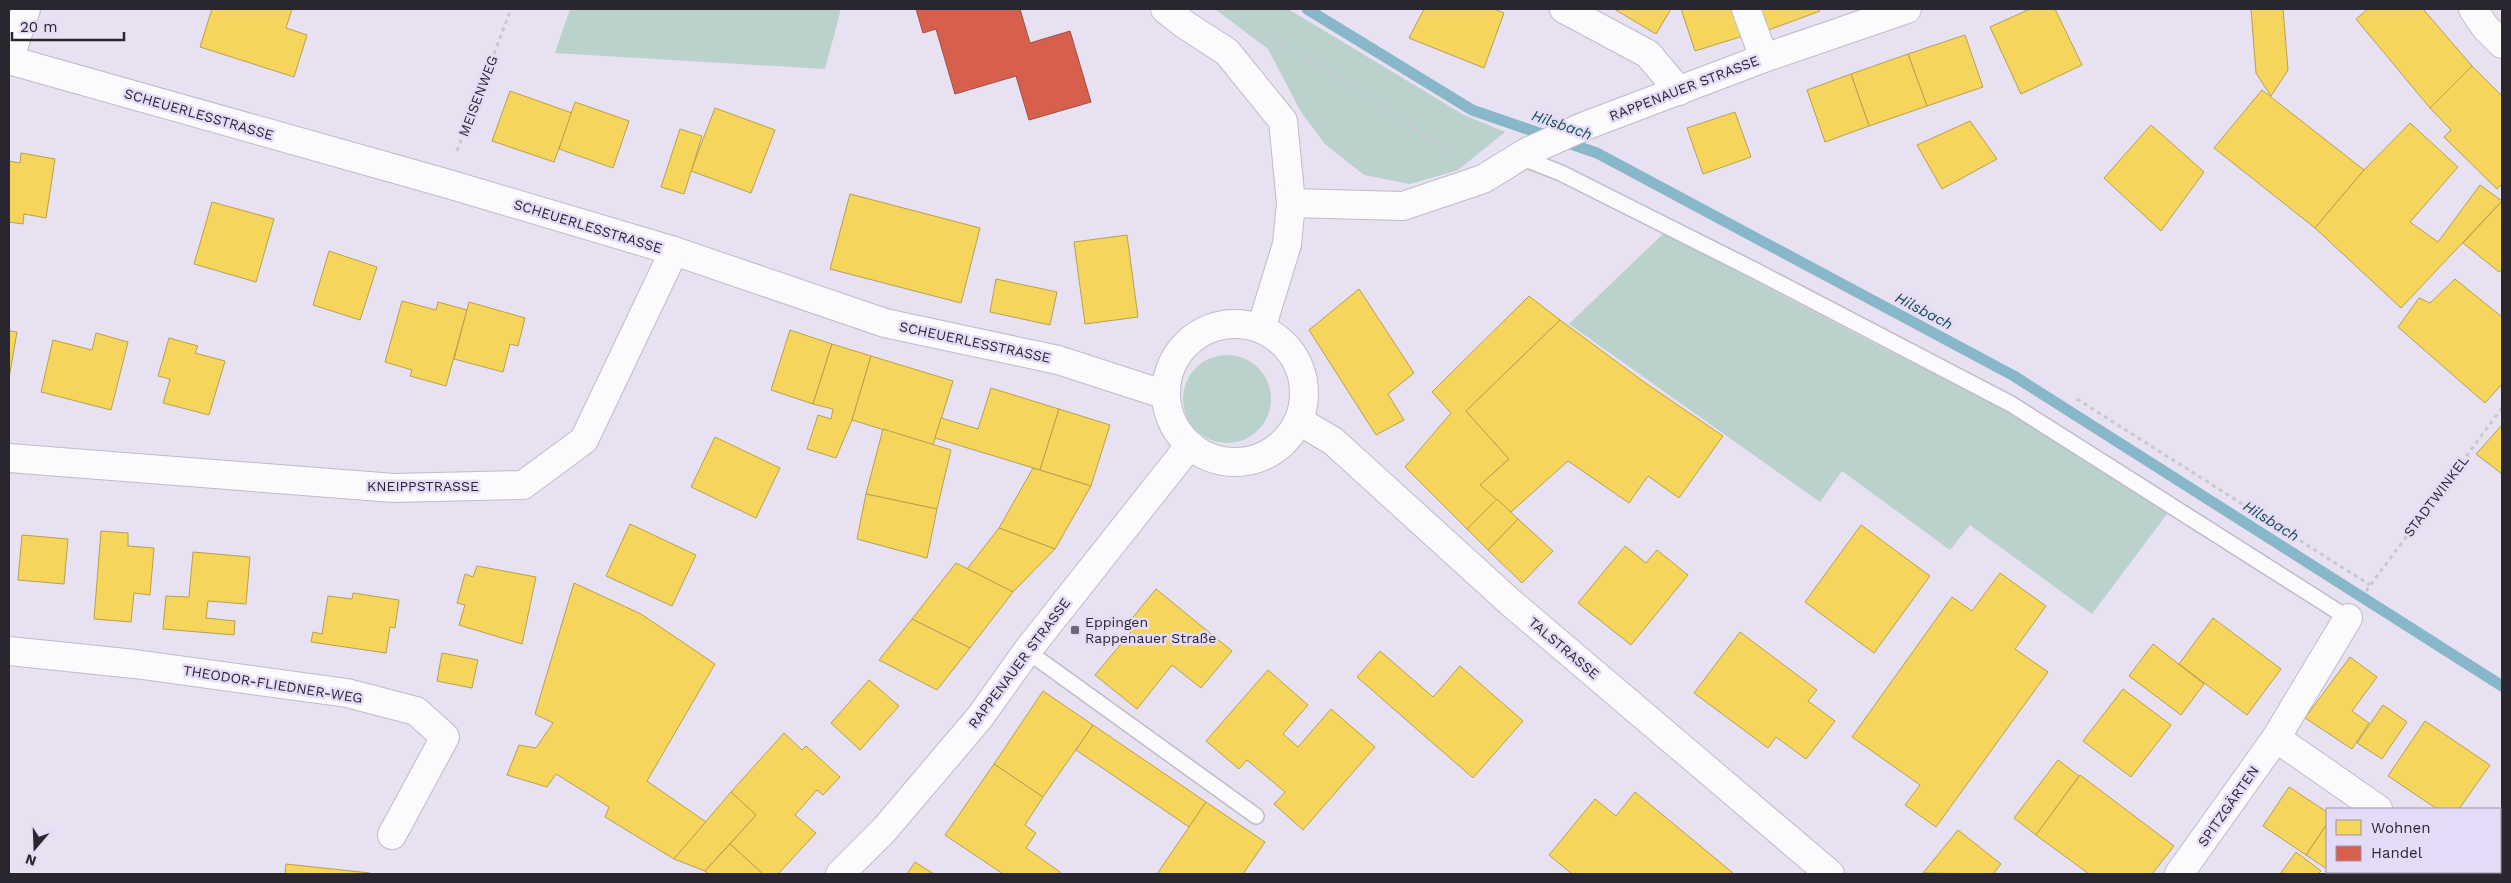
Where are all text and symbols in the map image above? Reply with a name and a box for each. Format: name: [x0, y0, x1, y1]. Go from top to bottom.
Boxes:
scale bar: [12, 10, 125, 42]
text: 20 m: [20, 18, 58, 36]
street label: RAPPENAUER STRASSE: [1607, 52, 1761, 124]
street label: MEISENWEG: [455, 53, 501, 139]
street label: SCHEUERLESSTRASSE: [123, 85, 276, 143]
water label: Hilsbach: [1530, 106, 1594, 144]
street label: SCHEUERLESSTRASSE: [512, 196, 664, 256]
water label: Hilsbach: [1892, 288, 1956, 334]
street label: SCHEUERLESSTRASSE: [898, 318, 1052, 366]
street label: STADTWINKEL: [2400, 452, 2472, 540]
street label: KNEIPPSTRASSE: [367, 478, 479, 494]
water label: Hilsbach: [2240, 497, 2302, 545]
street label: RAPPENAUER STRASSE: [965, 595, 1073, 731]
place label: Eppingen Rappenauer Straße: [1085, 614, 1216, 646]
street label: TALSTRASSE: [1525, 614, 1603, 682]
marker: Eppingen Rappenauer Straße: [1069, 624, 1081, 636]
street label: THEODOR-FLIEDNER-WEG: [182, 662, 364, 706]
street label: SPITZGÄRTEN: [2194, 763, 2262, 849]
legend: [2326, 808, 2501, 873]
text: Wohnen: [2371, 819, 2430, 837]
north arrow: [10, 823, 60, 873]
text: Handel: [2371, 844, 2423, 862]
text: N: [23, 851, 38, 870]

